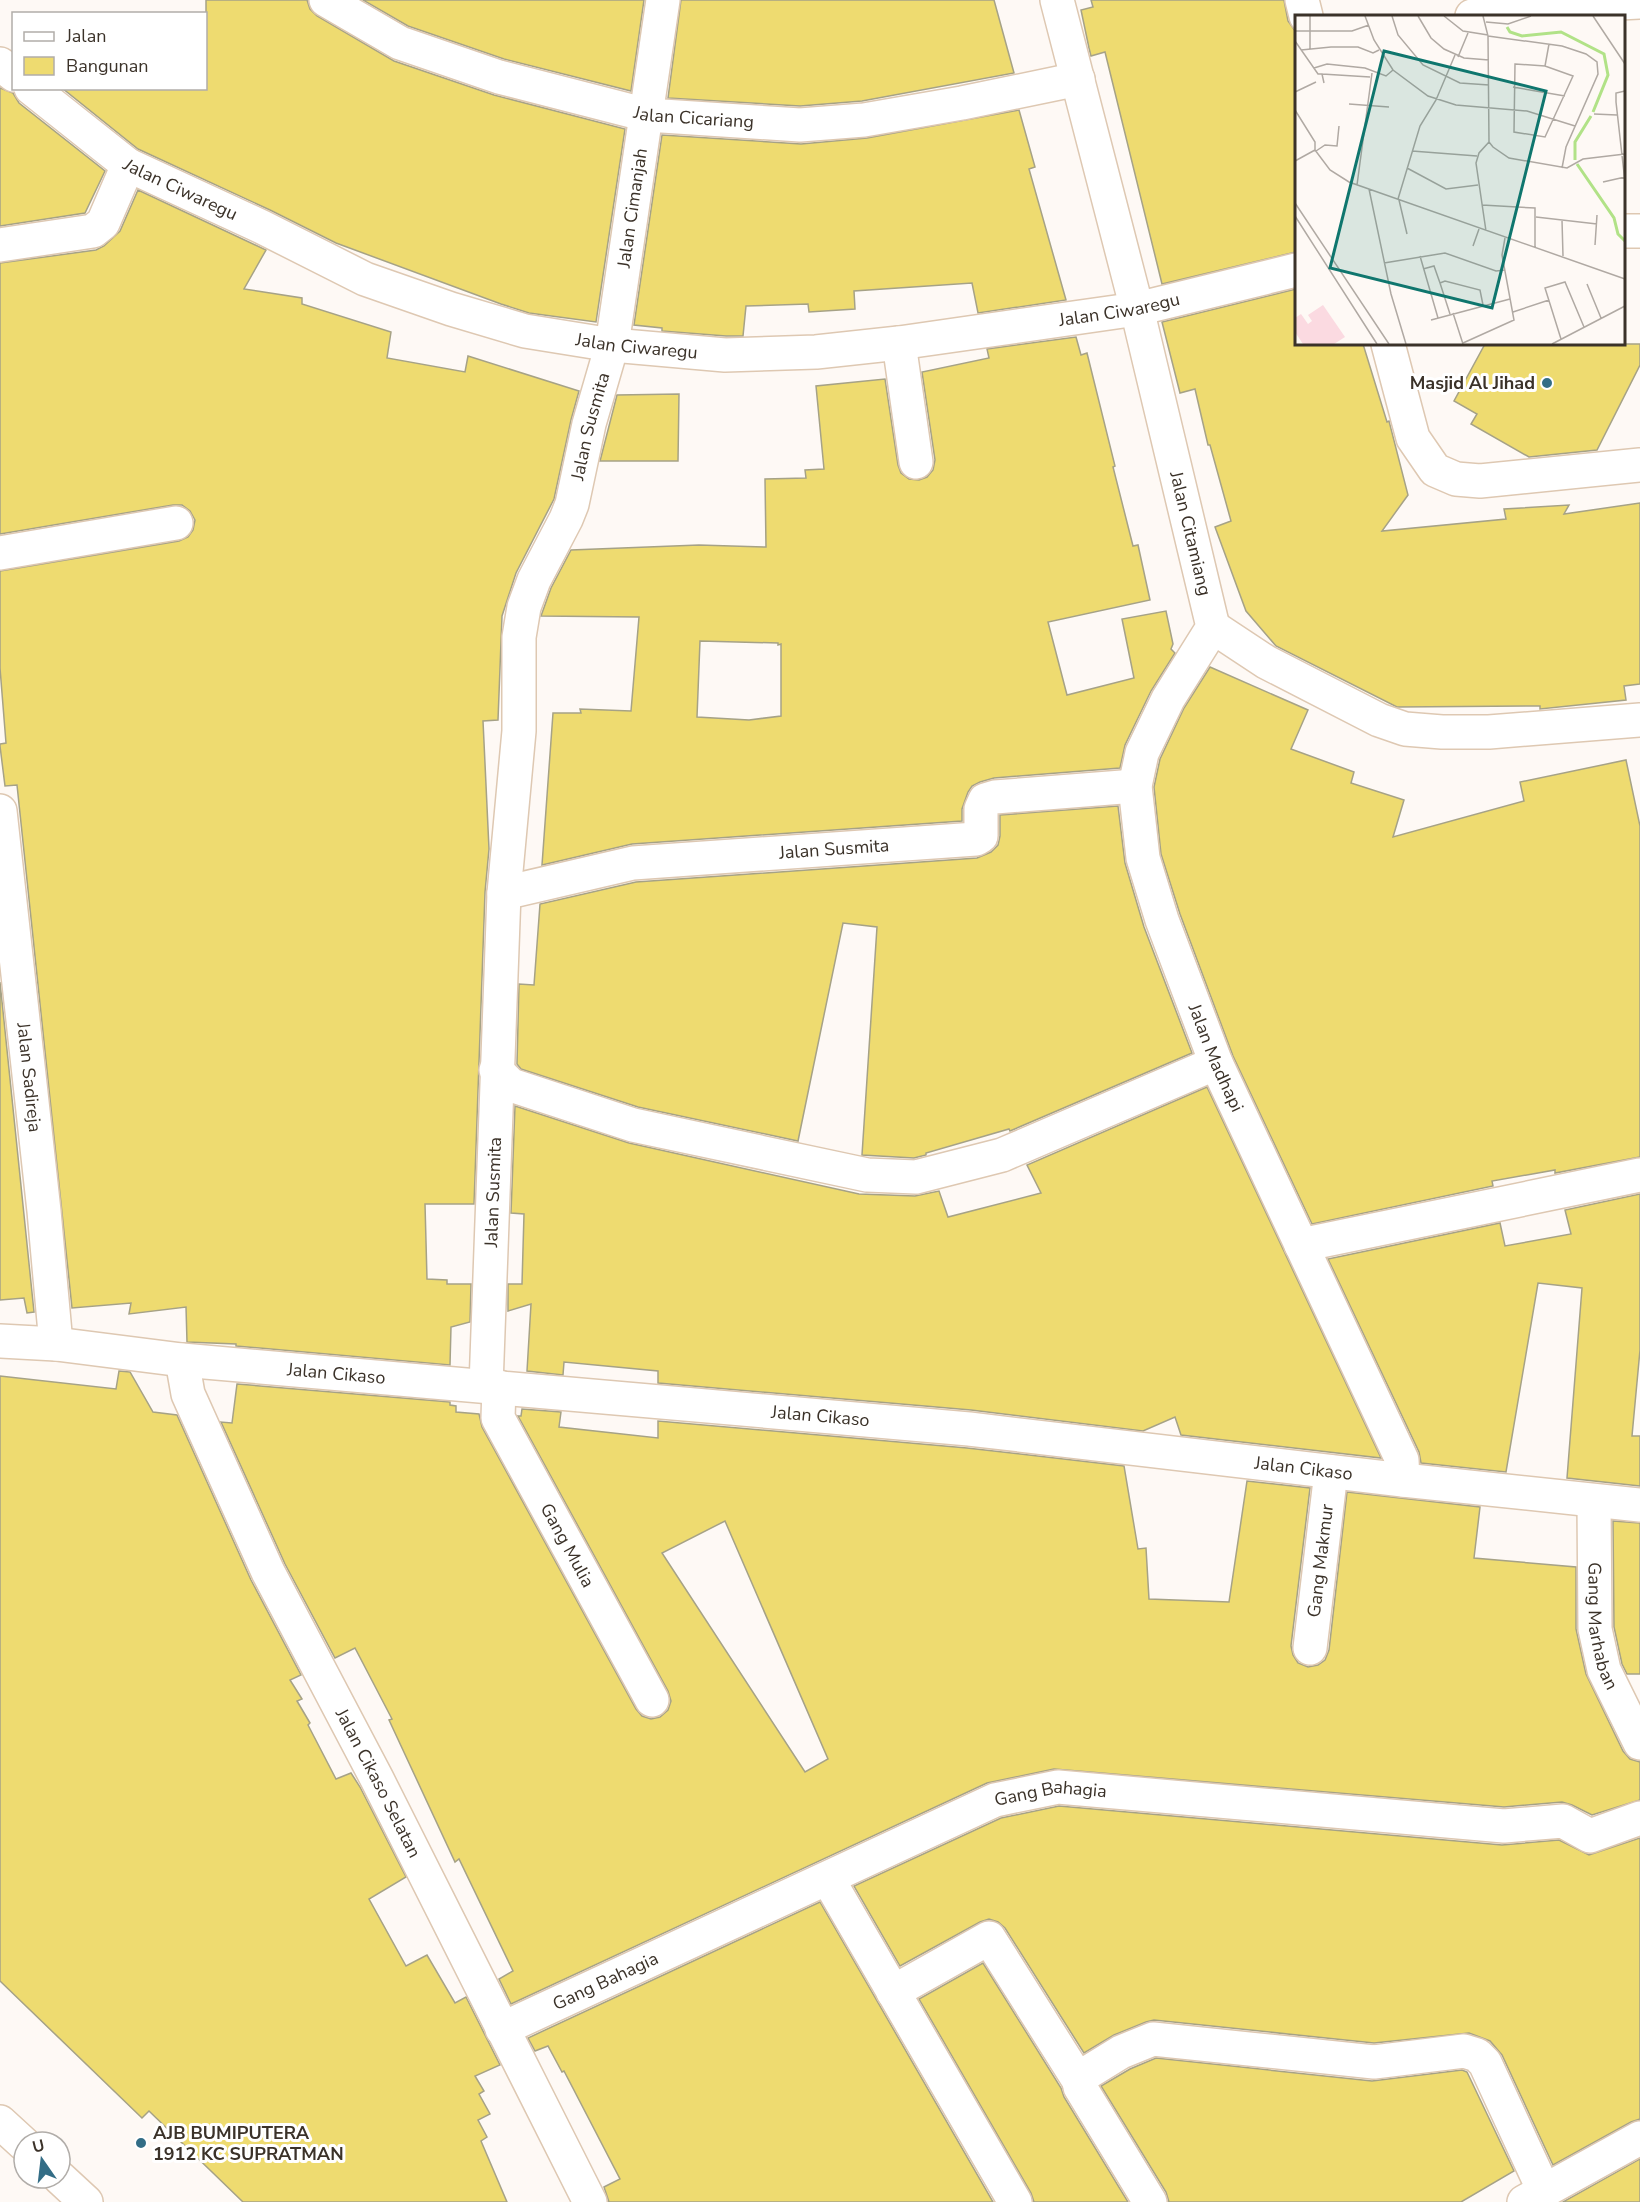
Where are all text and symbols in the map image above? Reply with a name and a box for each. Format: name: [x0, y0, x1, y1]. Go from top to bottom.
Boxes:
legend: [12, 12, 207, 90]
inset map: [1295, 15, 1625, 345]
text: Jalan: [65, 24, 106, 48]
text: Bangunan: [66, 54, 149, 78]
street label: Jalan Cicariang: [630, 100, 755, 134]
street label: Jalan Cimanjah: [611, 146, 653, 270]
street label: Jalan Ciwaregu: [117, 153, 241, 226]
street label: Jalan Ciwaregu: [1056, 287, 1182, 332]
street label: Jalan Ciwaregu: [573, 327, 699, 365]
street label: Jalan Susmita: [565, 370, 615, 484]
place label: Masjid Al Jihad: [1410, 371, 1535, 395]
marker: Masjid Al Jihad: [1540, 376, 1554, 390]
street label: Jalan Citamiang: [1164, 468, 1217, 598]
street label: Jalan Susmita: [777, 833, 890, 865]
street label: Jalan Madhapi: [1182, 999, 1249, 1116]
street label: Jalan Sadireja: [11, 1020, 47, 1133]
street label: Jalan Susmita: [479, 1136, 507, 1249]
street label: Jalan Cikaso: [285, 1357, 386, 1390]
street label: Jalan Cikaso: [769, 1400, 871, 1432]
street label: Jalan Cikaso: [1252, 1451, 1354, 1486]
street label: Gang Mulia: [535, 1499, 600, 1592]
street label: Gang Makmur: [1302, 1502, 1339, 1619]
street label: Gang Marhaban: [1582, 1562, 1624, 1694]
street label: Jalan Cikaso Selatan: [330, 1703, 427, 1862]
street label: Gang Bahagia: [992, 1775, 1108, 1812]
street label: Gang Bahagia: [549, 1946, 662, 2016]
place label: AJB BUMIPUTERA 1912 KC SUPRATMAN: [153, 2121, 344, 2166]
north arrow: [12, 2130, 72, 2190]
text: U: [30, 2134, 47, 2159]
marker: AJB BUMIPUTERA 1912 KC SUPRATMAN: [134, 2136, 148, 2150]

